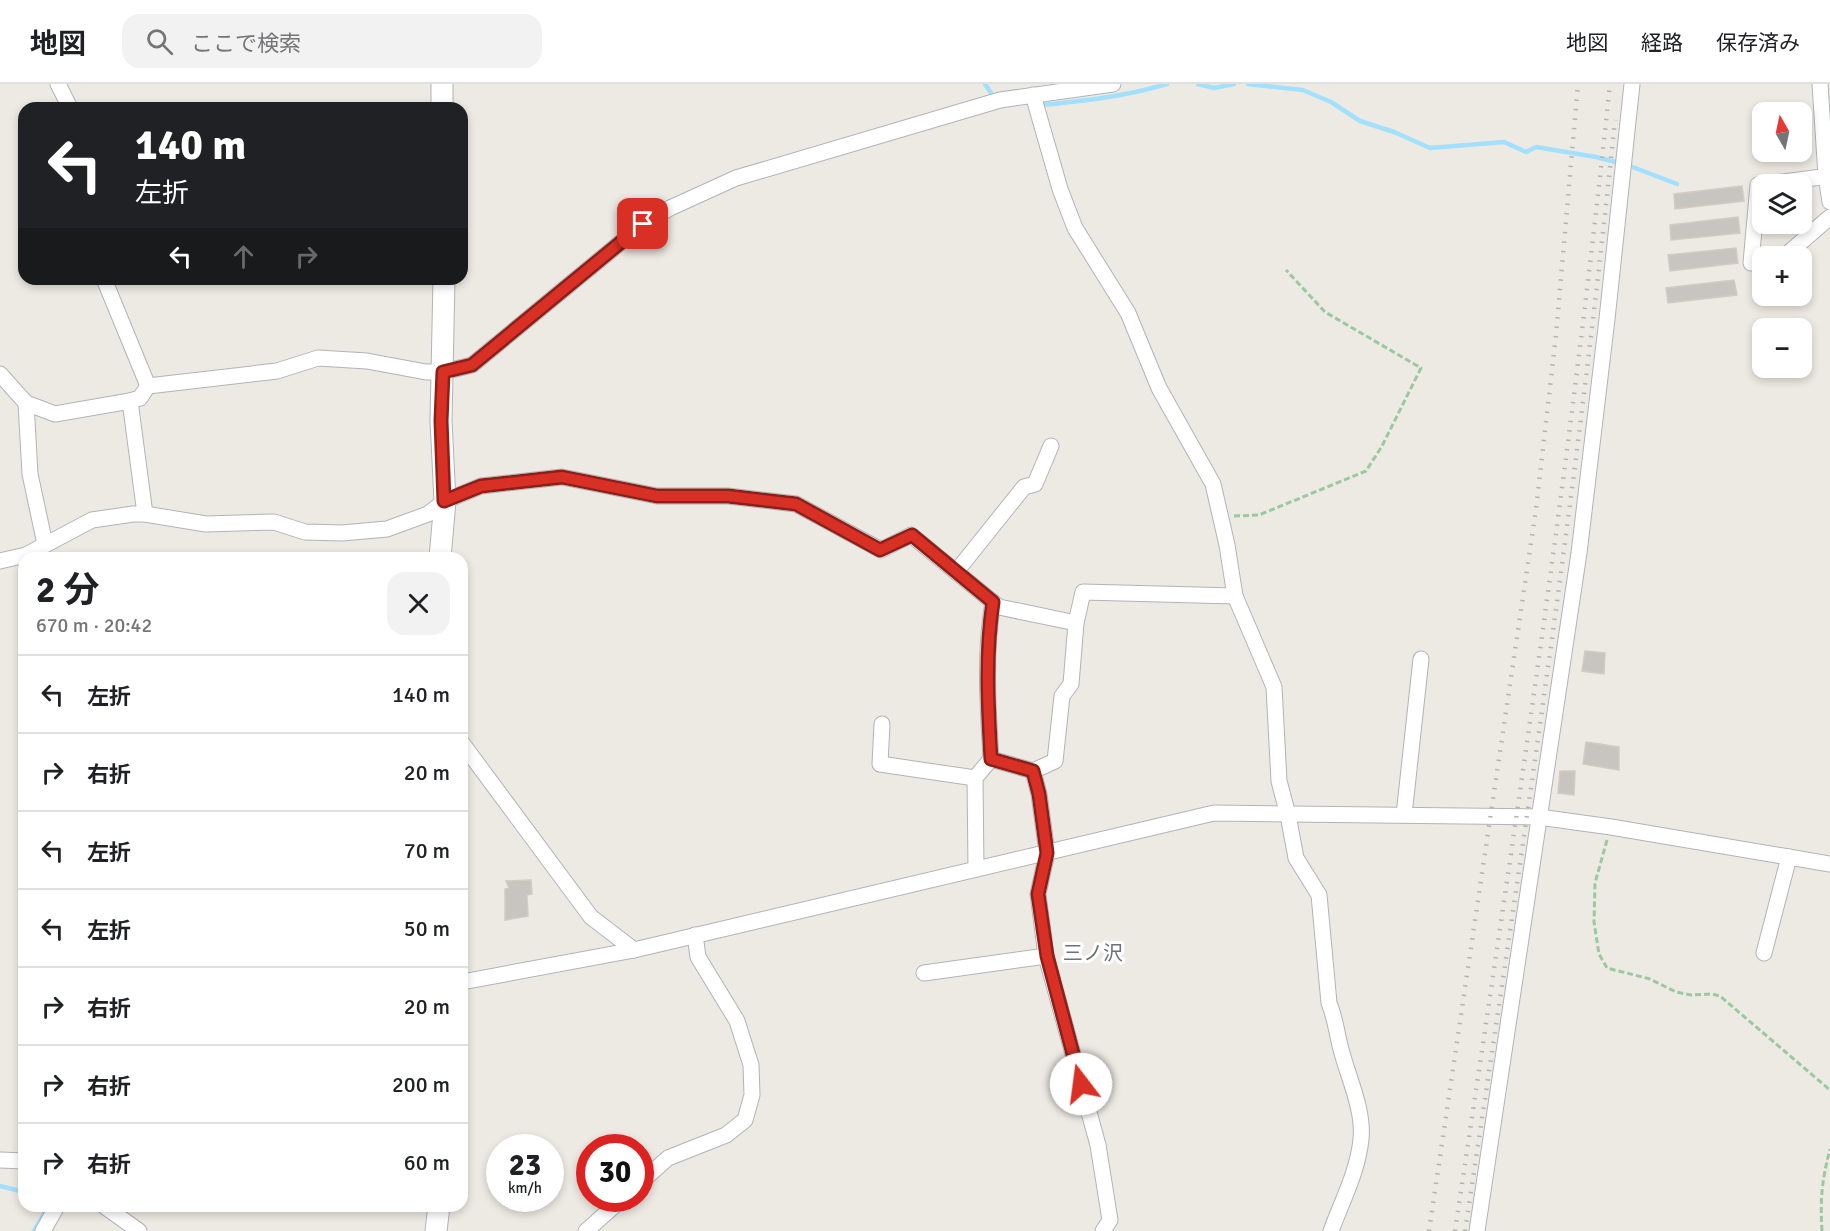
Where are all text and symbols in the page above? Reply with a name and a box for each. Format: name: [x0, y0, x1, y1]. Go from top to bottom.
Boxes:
search box: [122, 14, 542, 68]
icon: search: [143, 25, 176, 58]
text: 地図: [30, 27, 86, 61]
text: ここで検索: [191, 30, 301, 57]
text: 地図: [1566, 30, 1608, 56]
text: 経路: [1641, 30, 1683, 56]
text: 保存済み: [1716, 30, 1800, 56]
north arrow: [1752, 102, 1812, 162]
map controls: [1752, 102, 1812, 378]
text: 140 m: [135, 120, 246, 171]
icon: left: [36, 126, 114, 204]
button: layers: [1752, 174, 1812, 234]
text: 左折: [135, 177, 189, 210]
pin: [617, 198, 668, 249]
icon: arrive: [626, 207, 659, 240]
icon: left: [164, 240, 197, 273]
icon: ahead: [227, 240, 260, 273]
icon: right: [290, 240, 323, 273]
button: +: [1752, 246, 1812, 306]
button: −: [1752, 318, 1812, 378]
text: 2 分: [36, 568, 99, 613]
button: close: [387, 572, 450, 635]
text: 670 m · 20:42: [36, 613, 152, 638]
icon: left: [36, 678, 69, 711]
text: 140 m: [392, 681, 450, 708]
text: 左折: [87, 683, 131, 710]
icon: right: [36, 756, 69, 789]
text: 20 m: [404, 759, 450, 786]
text: 右折: [87, 761, 131, 788]
icon: left: [36, 834, 69, 867]
text: 70 m: [404, 837, 450, 864]
text: 左折: [87, 839, 131, 866]
icon: left: [36, 912, 69, 945]
text: 50 m: [404, 915, 450, 942]
text: 左折: [87, 917, 131, 944]
district label: 三ノ沢: [1063, 941, 1123, 966]
icon: right: [36, 990, 69, 1023]
text: 20 m: [404, 993, 450, 1020]
text: 右折: [87, 995, 131, 1022]
position arrow: [1049, 1052, 1113, 1116]
icon: right: [36, 1068, 69, 1101]
text: 200 m: [392, 1071, 450, 1098]
text: 右折: [87, 1073, 131, 1100]
speed limit sign: 30: [576, 1134, 654, 1212]
icon: right: [36, 1146, 69, 1179]
text: 23: [509, 1147, 541, 1184]
text: 60 m: [404, 1149, 450, 1176]
text: 右折: [87, 1151, 131, 1178]
text: km/h: [508, 1179, 542, 1197]

